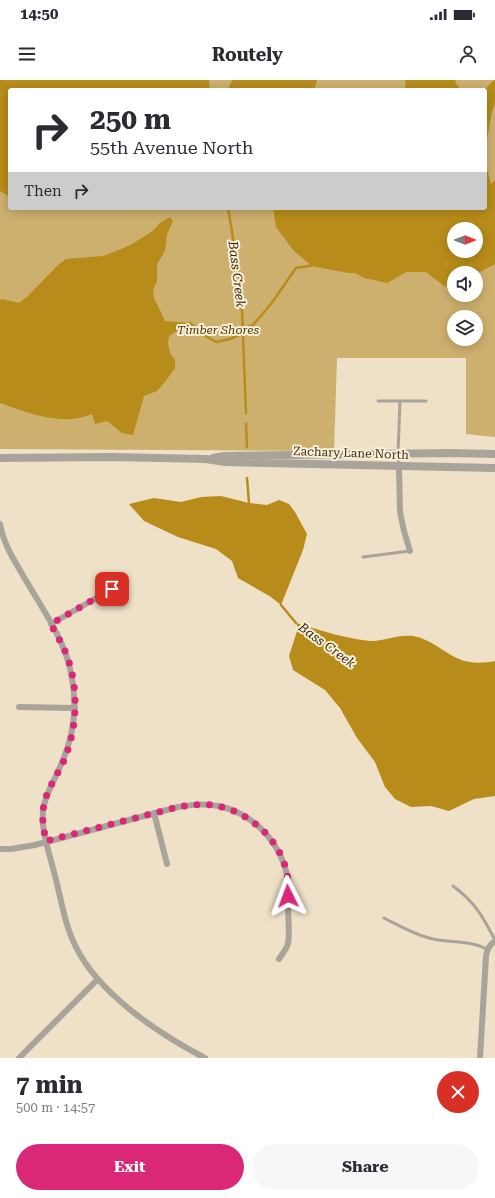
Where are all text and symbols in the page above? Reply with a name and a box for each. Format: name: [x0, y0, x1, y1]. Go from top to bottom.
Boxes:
text: 14:50: [20, 5, 58, 23]
icon: menu: [16, 43, 38, 65]
icon: person: [457, 43, 479, 65]
text: Routely: [212, 44, 283, 65]
text: 250 m: [90, 103, 171, 136]
icon: right: [24, 104, 76, 156]
text: 55th Avenue North: [90, 137, 253, 158]
icon: right: [70, 180, 92, 202]
text: Then: [24, 182, 62, 200]
north arrow: [447, 222, 483, 258]
map controls: [447, 222, 483, 346]
water label: Bass Creek: [225, 239, 249, 309]
button: sound: [447, 266, 483, 302]
button: layers: [447, 310, 483, 346]
park label: Timber Shores: [177, 323, 259, 337]
street label: Zachary Lane North: [293, 444, 409, 462]
pin: [95, 572, 129, 606]
icon: arrive: [101, 578, 123, 600]
water label: Bass Creek: [295, 619, 359, 671]
position arrow: [267, 875, 309, 917]
text: 7 min: [16, 1071, 83, 1099]
button: close: [437, 1071, 479, 1113]
text: 500 m · 14:57: [16, 1100, 95, 1115]
button: Exit: [16, 1144, 244, 1190]
button: Share: [252, 1144, 479, 1190]

